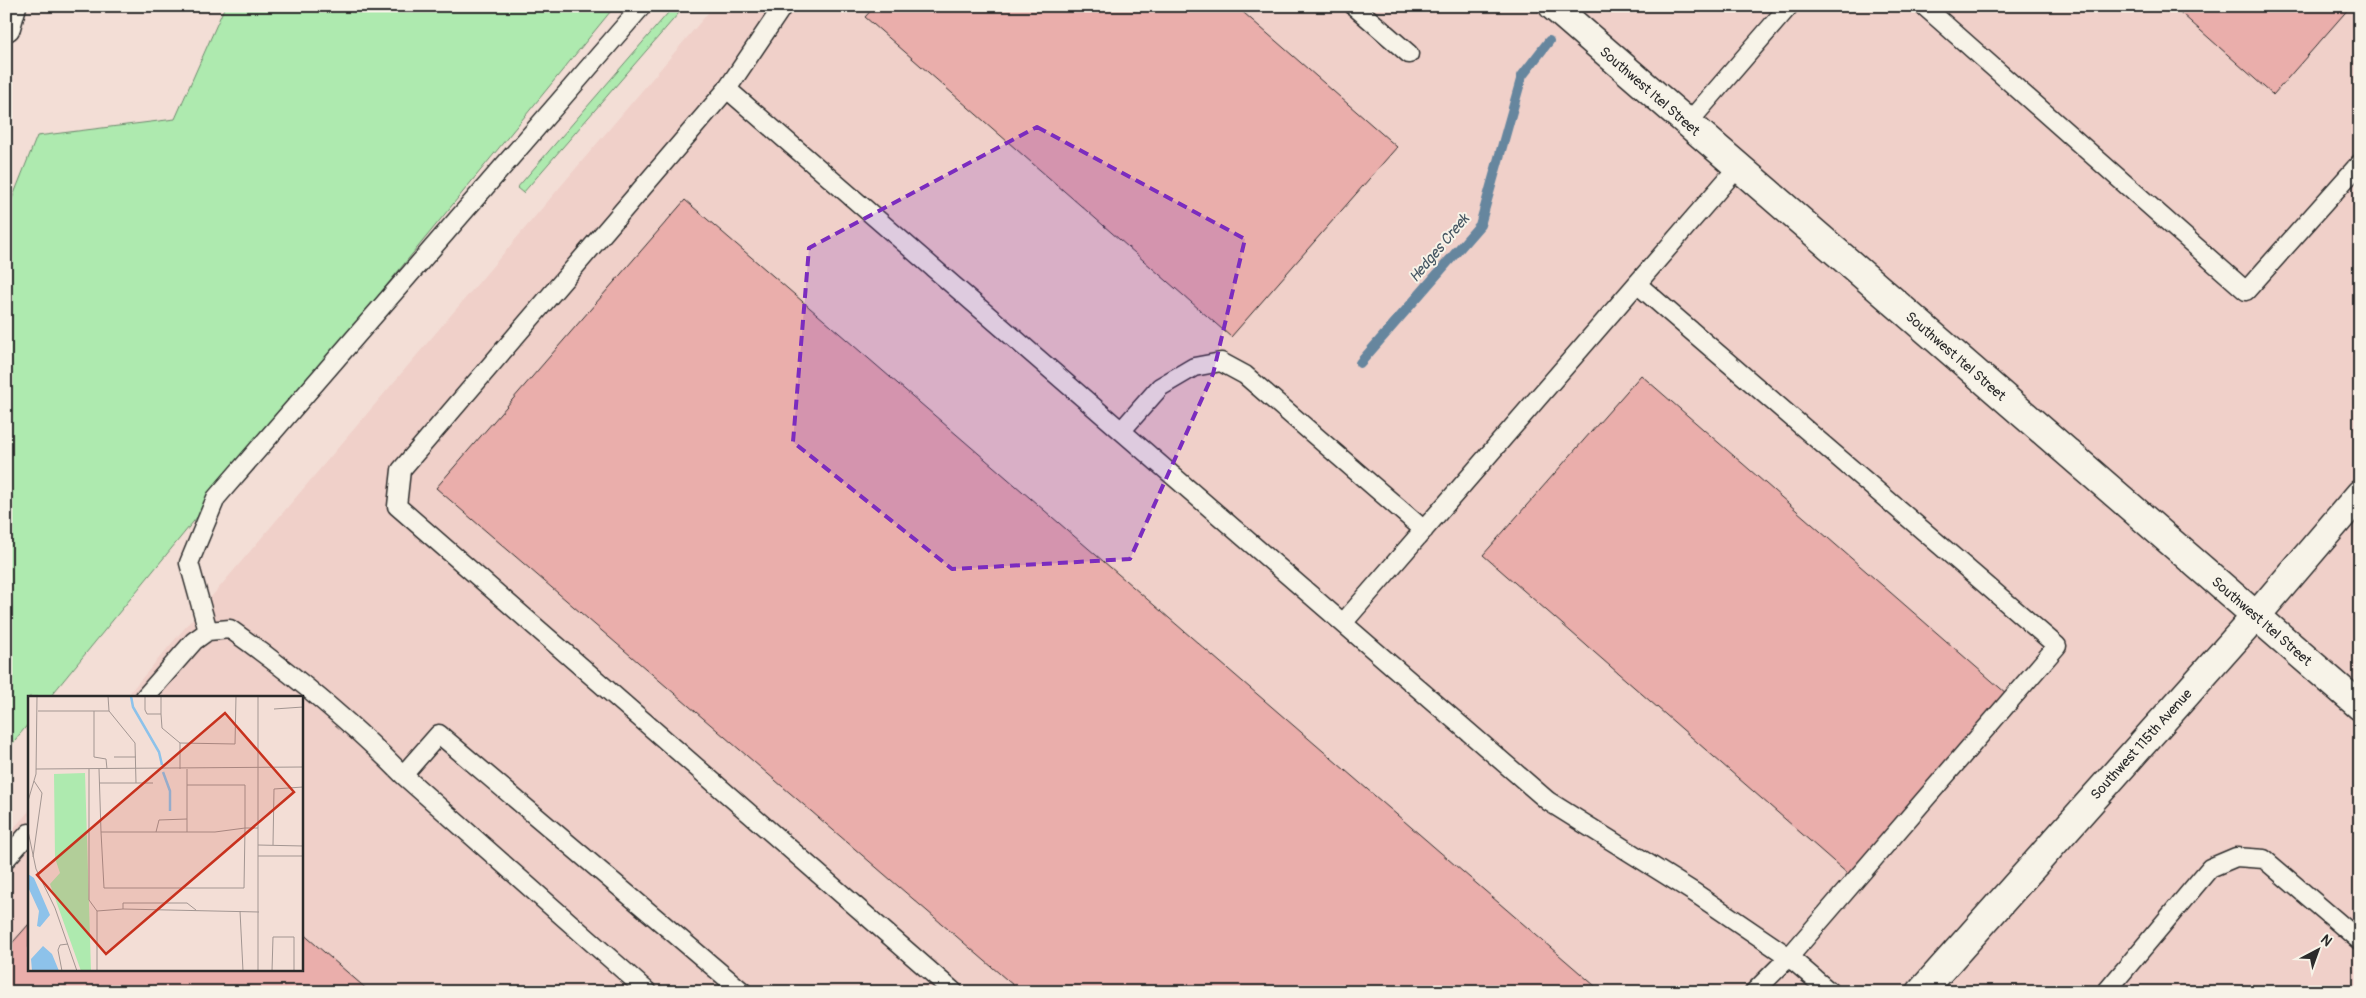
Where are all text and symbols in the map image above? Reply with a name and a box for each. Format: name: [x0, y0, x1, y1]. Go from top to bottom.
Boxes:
street label: Southwest Itel Street: [1596, 43, 1703, 140]
water label: Hedges Creek: [1405, 209, 1475, 287]
street label: Southwest Itel Street: [1902, 308, 2009, 405]
street label: Southwest Itel Street: [2208, 573, 2315, 670]
street label: Southwest 115th Avenue: [2087, 685, 2196, 803]
inset map: [28, 696, 302, 970]
north arrow: [2294, 926, 2344, 976]
text: N: [2317, 931, 2335, 950]

